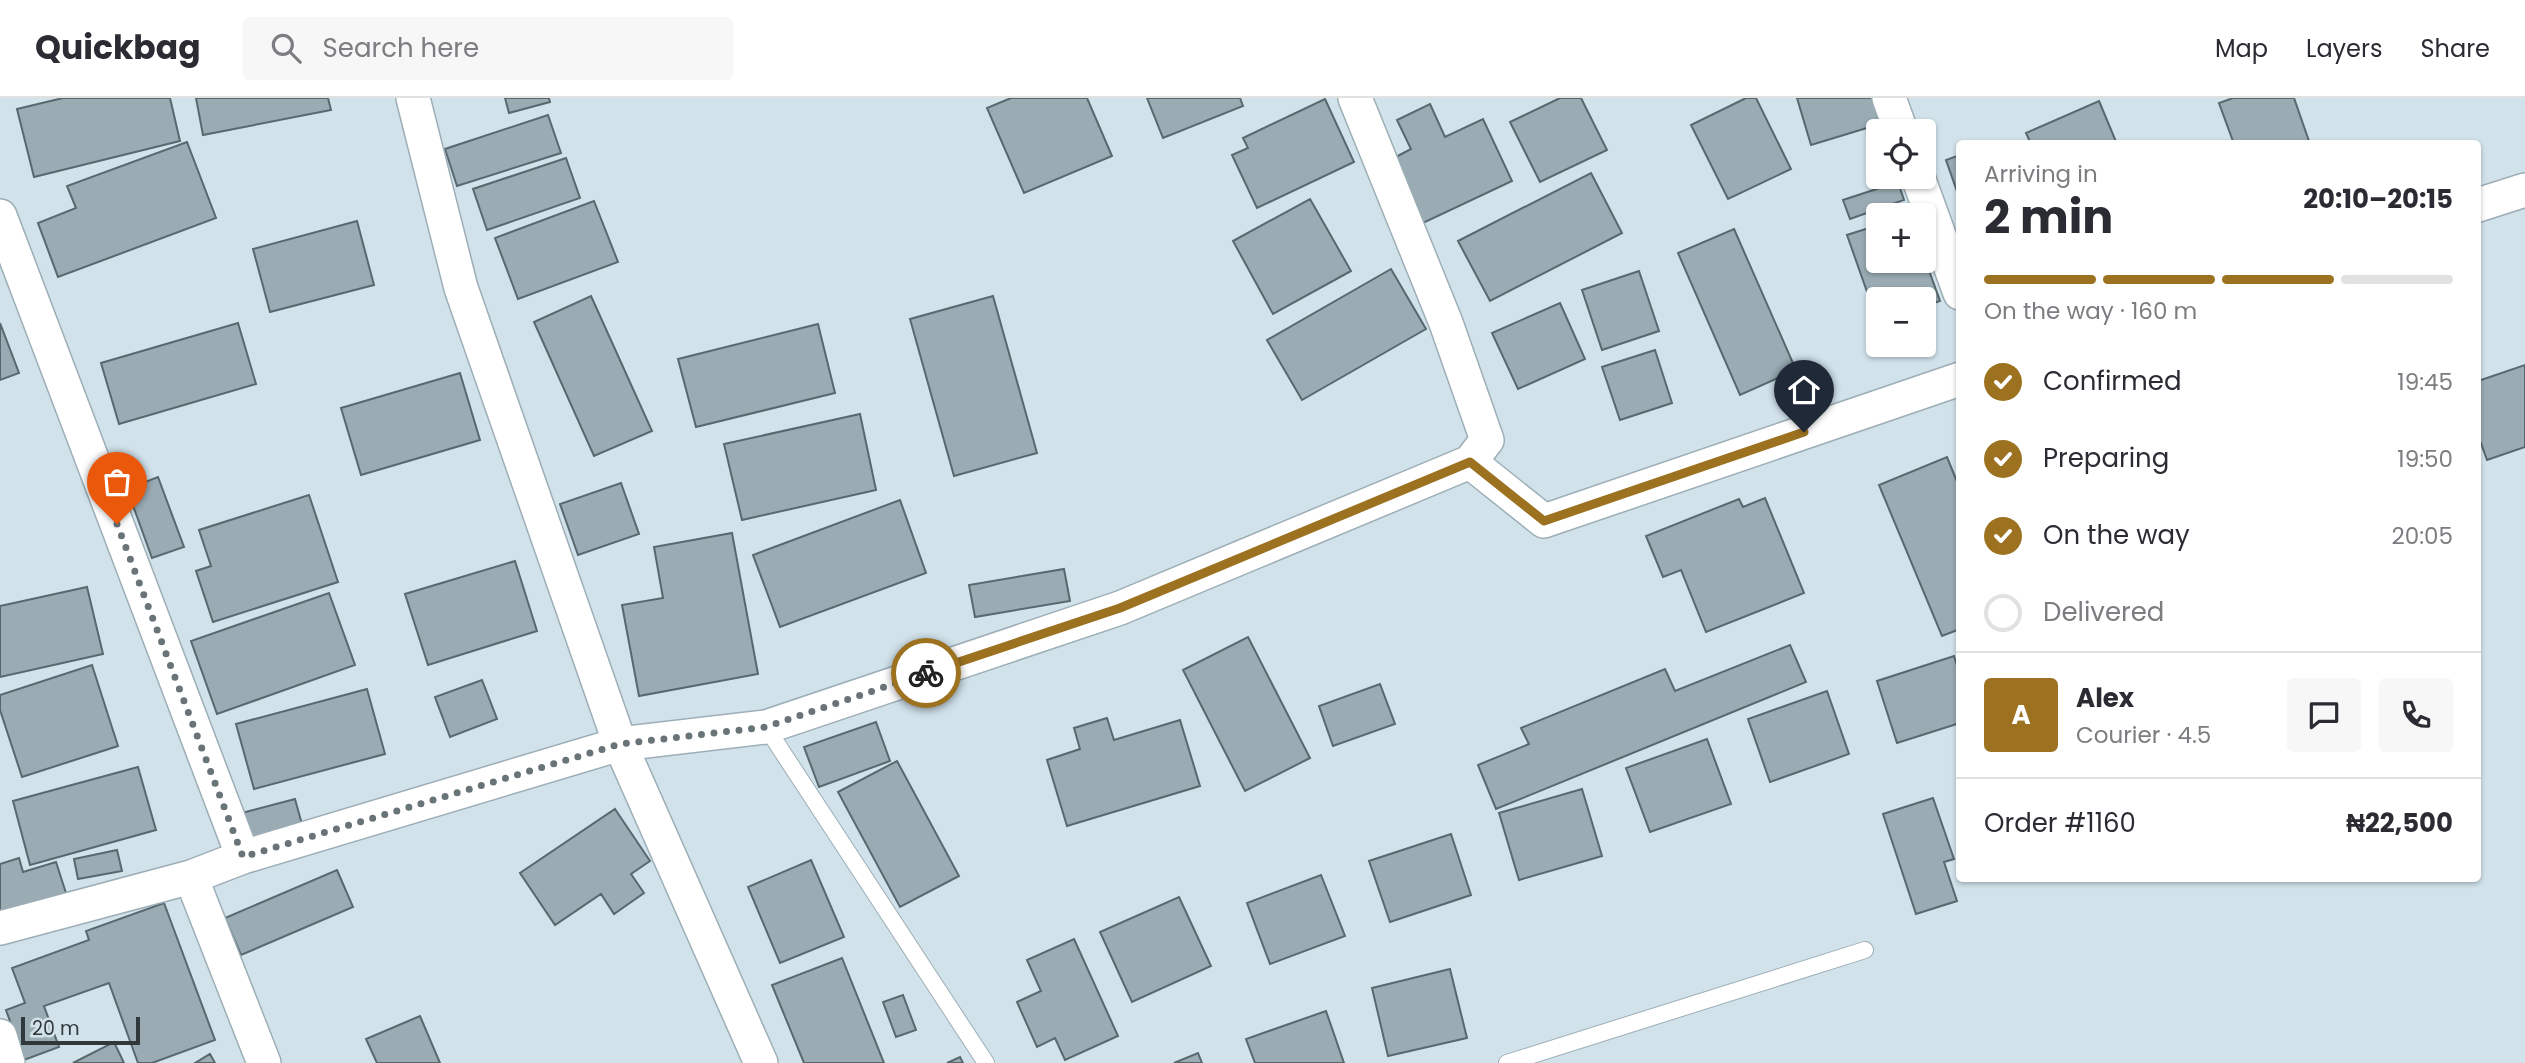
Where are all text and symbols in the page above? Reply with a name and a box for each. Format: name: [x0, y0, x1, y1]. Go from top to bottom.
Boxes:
search box: [243, 17, 733, 80]
text: Quickbag: [35, 24, 201, 71]
icon: search: [267, 29, 305, 67]
text: Search here: [323, 30, 479, 66]
text: Map: [2215, 32, 2268, 65]
text: Layers: [2306, 32, 2382, 65]
text: Share: [2420, 32, 2490, 65]
map controls: [1866, 119, 1936, 357]
button: locate: [1866, 119, 1936, 189]
text: Arriving in: [1984, 158, 2098, 190]
text: 20:10–20:15: [2303, 181, 2453, 217]
text: 2 min: [1984, 185, 2113, 249]
button: +: [1866, 203, 1936, 273]
button: −: [1866, 287, 1936, 357]
text: On the way · 160 m: [1984, 295, 2197, 327]
pin: [1774, 360, 1834, 432]
icon: check: [1984, 363, 2022, 401]
text: Confirmed: [2043, 363, 2181, 399]
text: 19:45: [2397, 366, 2453, 398]
icon: home: [1785, 371, 1823, 409]
icon: check: [1984, 440, 2022, 478]
text: Preparing: [2043, 440, 2169, 476]
text: 19:50: [2397, 443, 2453, 475]
pin: [87, 452, 147, 524]
icon: bag: [98, 463, 136, 501]
icon: check: [1984, 517, 2022, 555]
text: On the way: [2043, 517, 2190, 553]
text: 20:05: [2392, 520, 2453, 552]
text: Delivered: [2043, 594, 2164, 630]
courier: [891, 638, 961, 708]
icon: bike: [907, 654, 945, 692]
button: chat: [2287, 678, 2361, 752]
button: phone: [2379, 678, 2453, 752]
text: Alex: [2076, 680, 2134, 716]
text: A: [2011, 697, 2031, 733]
text: Courier · 4.5: [2076, 719, 2211, 751]
text: Order #1160: [1984, 805, 2136, 841]
text: ₦22,500: [2346, 805, 2453, 841]
scale bar: [21, 1014, 140, 1046]
text: 20 m: [32, 1015, 80, 1042]

